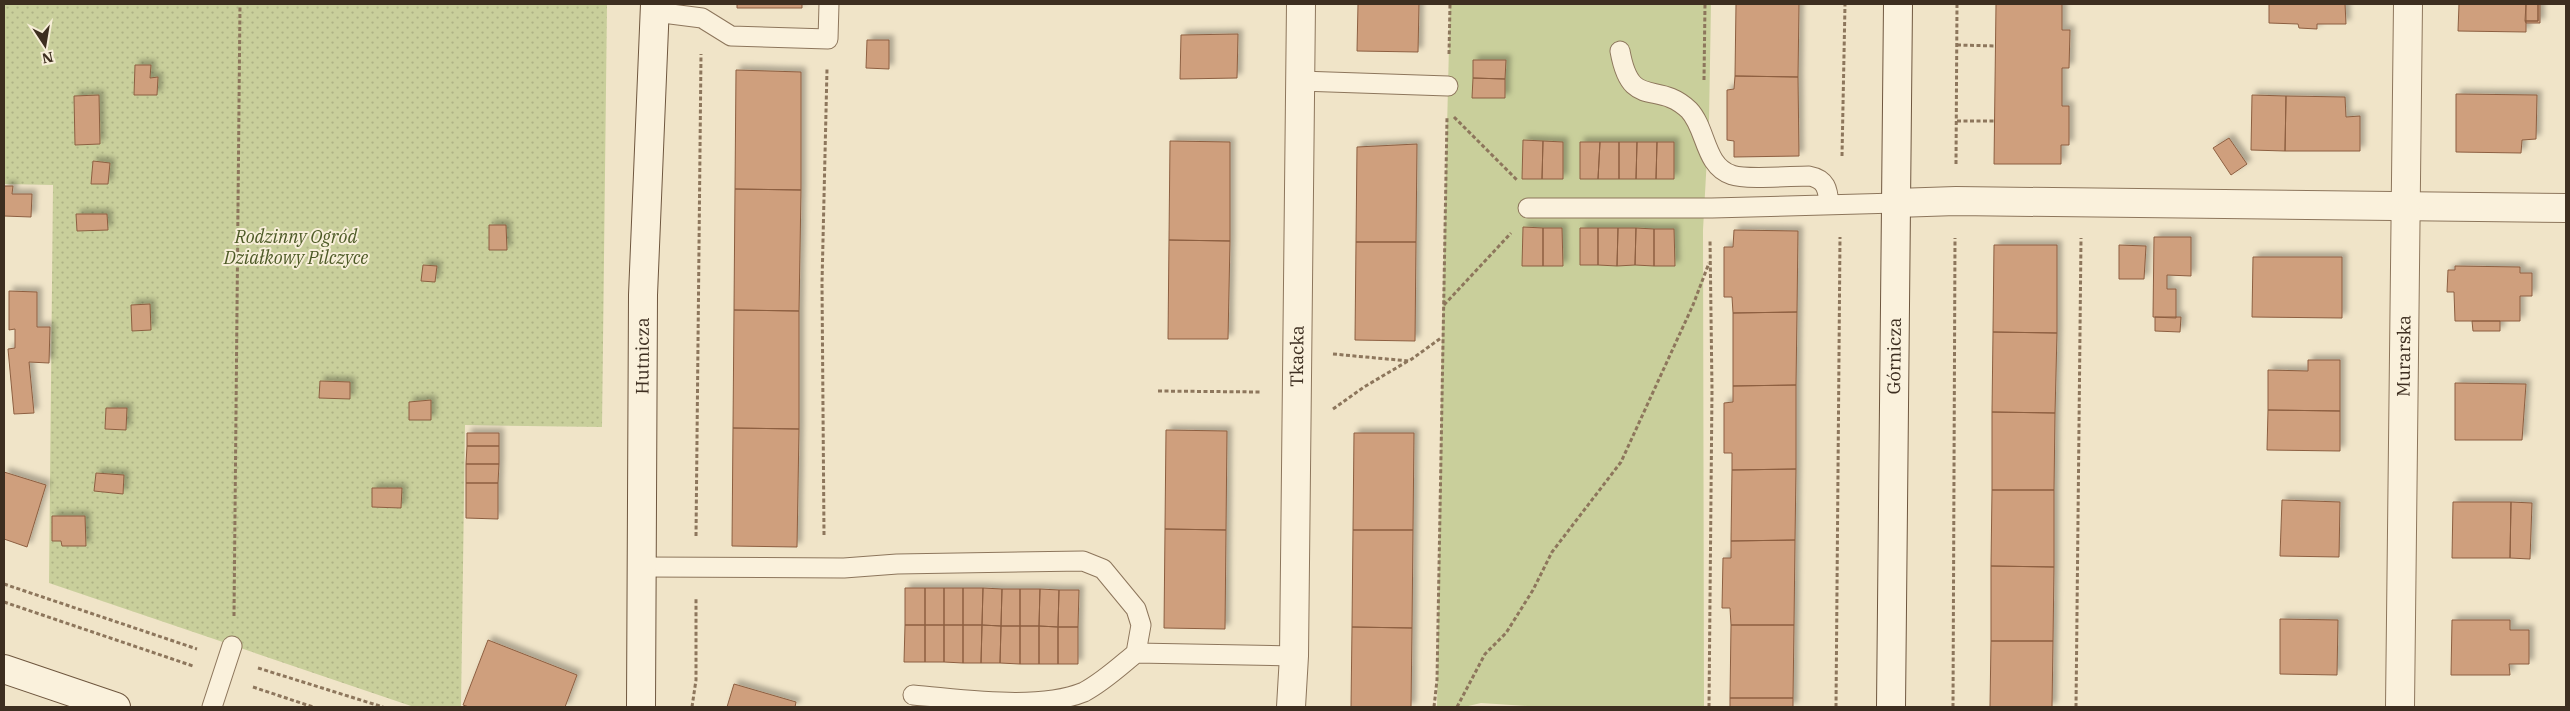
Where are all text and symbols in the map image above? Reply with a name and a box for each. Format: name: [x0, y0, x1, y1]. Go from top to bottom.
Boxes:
north arrow: [20, 20, 70, 70]
text: N: [40, 48, 55, 68]
park label: Rodzinny Ogród Działkowy Pilczyce: [223, 225, 368, 269]
street label: Murarska: [2392, 315, 2415, 397]
street label: Hutnicza: [631, 317, 654, 395]
street label: Górnicza: [1882, 317, 1906, 394]
street label: Tkacka: [1285, 325, 1309, 387]

